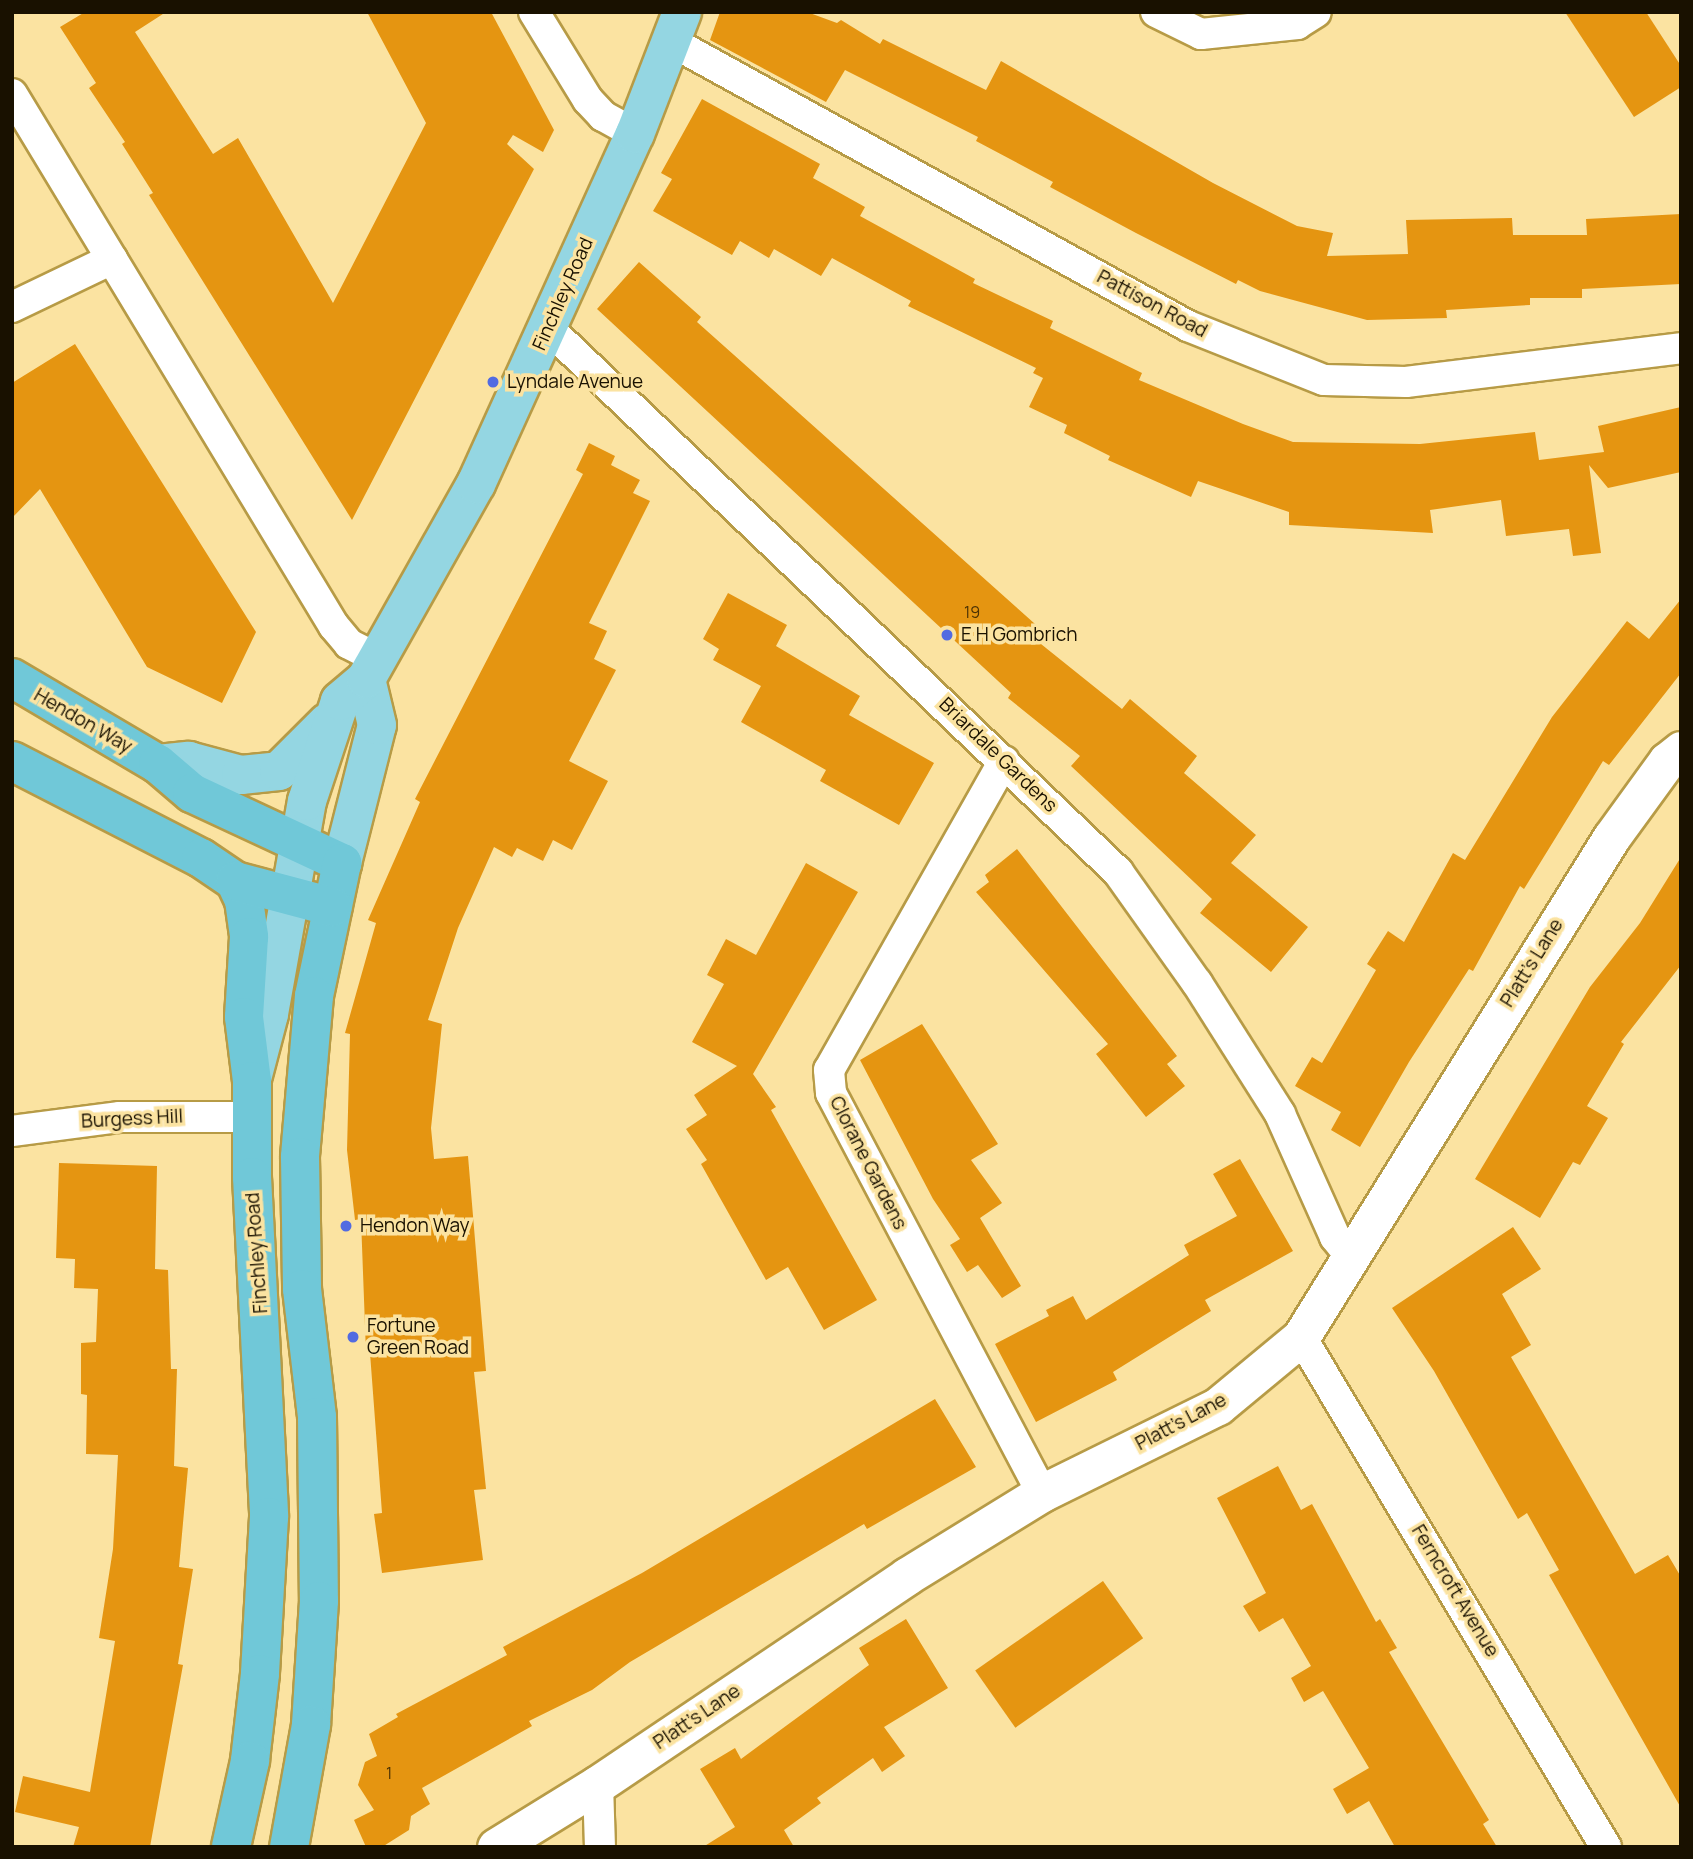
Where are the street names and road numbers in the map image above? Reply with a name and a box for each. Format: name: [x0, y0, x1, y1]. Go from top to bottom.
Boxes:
street label: Finchley Road: [528, 234, 598, 354]
street label: Pattison Road: [1093, 265, 1211, 343]
street label: Hendon Way: [30, 684, 136, 758]
street label: Briardale Gardens: [934, 693, 1062, 817]
street label: Platt's Lane: [1496, 915, 1568, 1011]
street label: Clorane Gardens: [825, 1093, 911, 1233]
street label: Burgess Hill: [81, 1105, 183, 1133]
street label: Finchley Road: [241, 1192, 273, 1314]
street label: Platt's Lane: [1132, 1389, 1230, 1455]
street label: Ferncroft Avenue: [1407, 1521, 1503, 1661]
street label: Platt's Lane: [649, 1680, 745, 1754]

